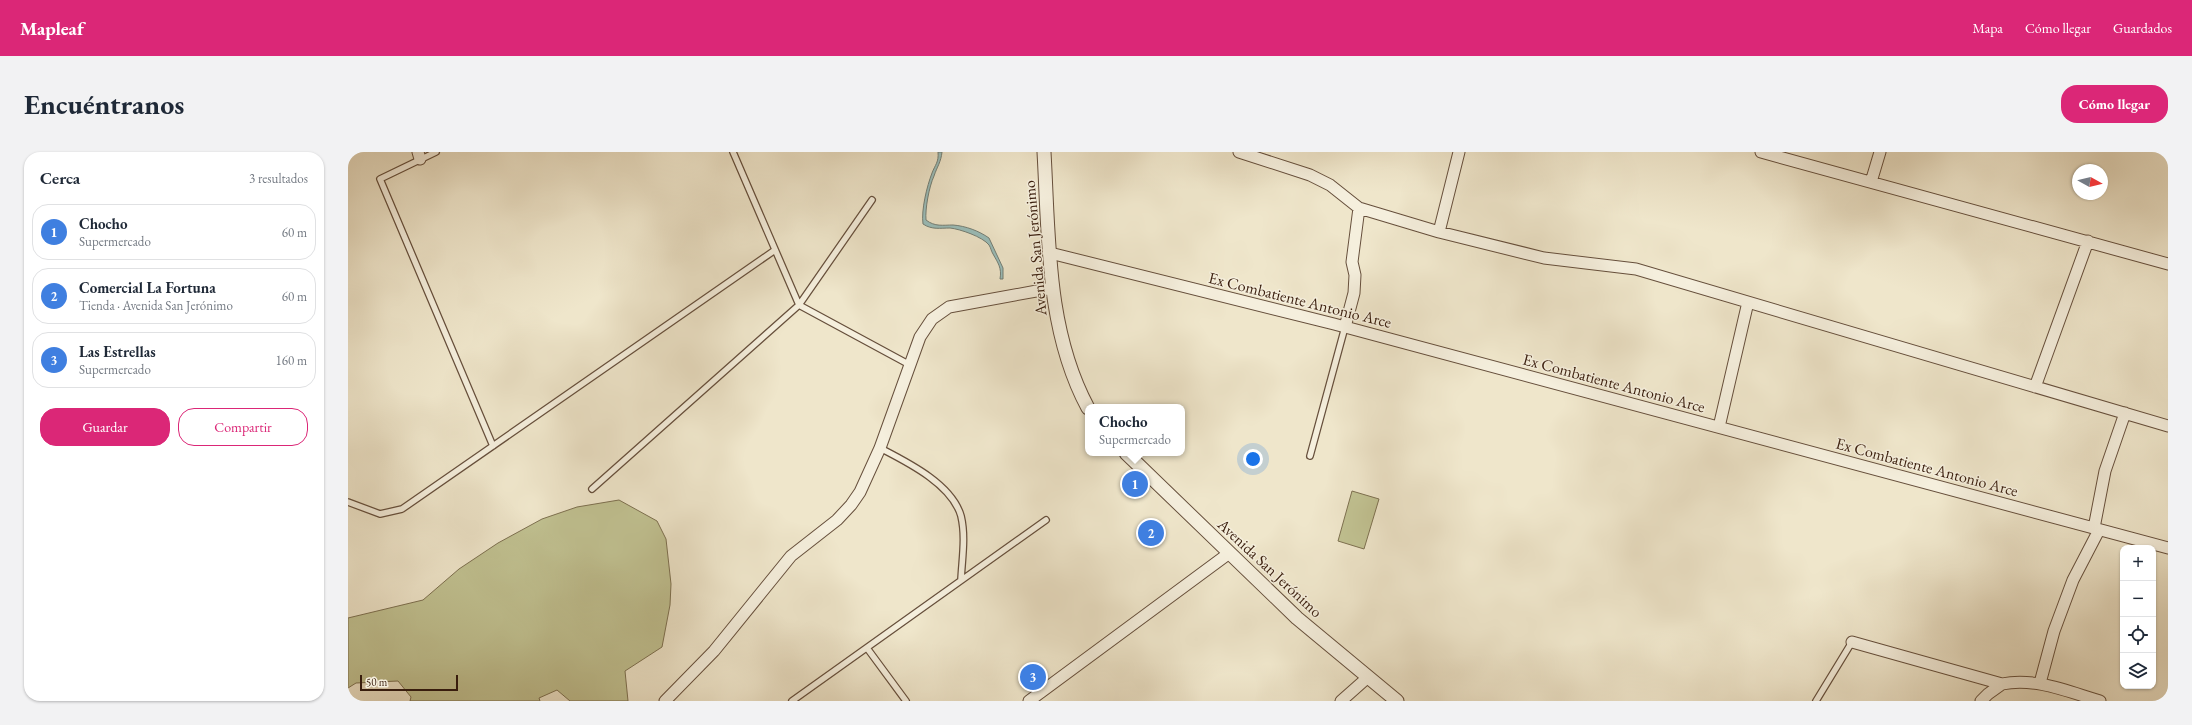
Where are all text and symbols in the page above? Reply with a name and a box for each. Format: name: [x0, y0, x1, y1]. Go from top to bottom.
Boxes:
text: Mapleaf: [20, 16, 84, 41]
text: Mapa: [1972, 19, 2003, 37]
text: Cómo llegar: [2025, 19, 2091, 37]
text: Guardados: [2113, 19, 2172, 37]
button: Cómo llegar: [2061, 85, 2168, 123]
text: Encuéntranos: [24, 86, 184, 122]
north arrow: [2072, 164, 2108, 200]
text: Cerca: [40, 167, 80, 189]
text: 3 resultados: [249, 170, 308, 187]
street label: Avenida San Jerónimo: [1019, 179, 1051, 318]
text: Chocho: [79, 214, 128, 233]
text: 1: [51, 224, 57, 241]
text: 60 m: [282, 224, 307, 241]
text: Supermercado: [79, 233, 151, 250]
street label: Ex Combatiente Antonio Arce: [1206, 267, 1394, 333]
text: Comercial La Fortuna: [79, 278, 216, 297]
text: 2: [51, 288, 57, 305]
text: 60 m: [282, 288, 307, 305]
text: Tienda · Avenida San Jerónimo: [79, 297, 233, 314]
text: Las Estrellas: [79, 342, 156, 361]
street label: Ex Combatiente Antonio Arce: [1520, 349, 1708, 417]
text: 3: [51, 352, 57, 369]
text: 160 m: [276, 352, 307, 369]
text: Supermercado: [79, 361, 151, 378]
popup: [1085, 404, 1185, 456]
button: Guardar: [40, 408, 170, 446]
button: Compartir: [178, 408, 308, 446]
text: Chocho: [1099, 412, 1148, 431]
text: Supermercado: [1099, 431, 1171, 448]
street label: Ex Combatiente Antonio Arce: [1833, 433, 2021, 501]
your location: [1243, 449, 1263, 469]
pin: 1: [1122, 469, 1148, 499]
street label: Avenida San Jerónimo: [1212, 513, 1327, 622]
pin: 2: [1138, 518, 1164, 548]
map controls: [2120, 545, 2156, 689]
button: +: [2120, 545, 2156, 581]
button: −: [2120, 581, 2156, 617]
button: locate: [2120, 617, 2156, 653]
button: layers: [2120, 653, 2156, 689]
pin: 3: [1020, 662, 1046, 692]
scale bar: [360, 673, 458, 692]
text: 50 m: [366, 675, 387, 689]

